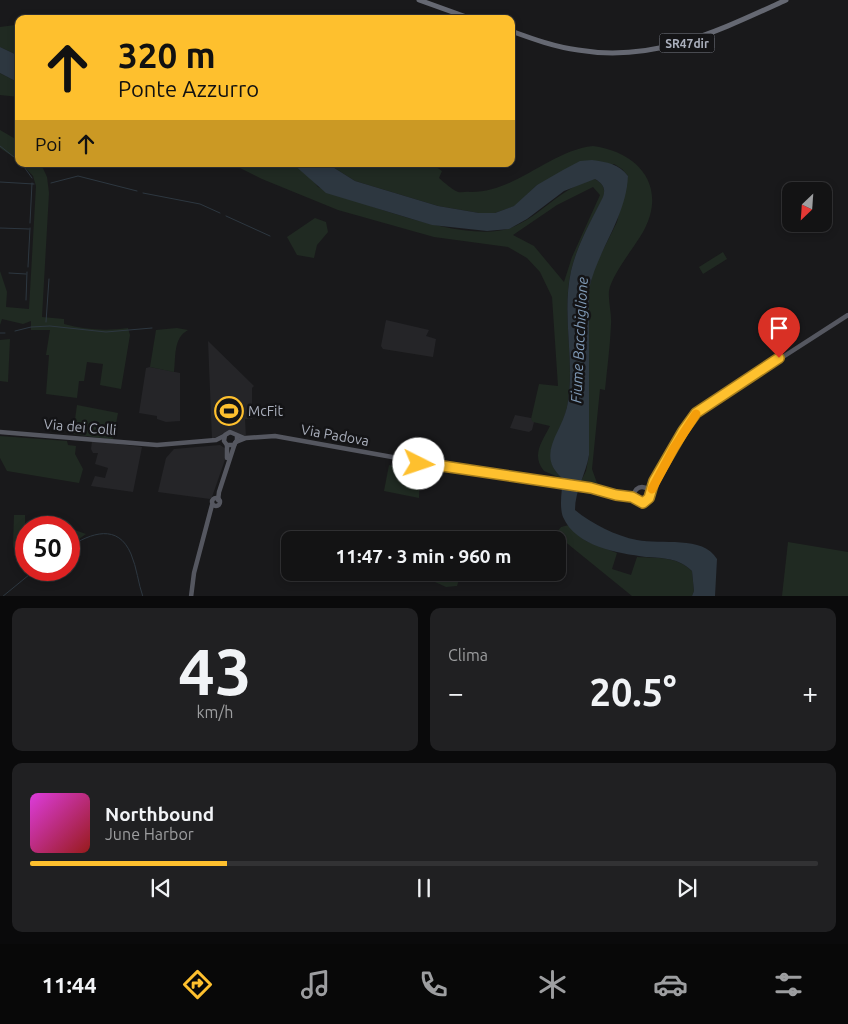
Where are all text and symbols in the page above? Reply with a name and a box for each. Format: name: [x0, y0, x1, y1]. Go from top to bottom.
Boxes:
road number: SR47dir: [660, 34, 714, 52]
icon: ahead: [35, 35, 100, 100]
text: 320 m: [118, 35, 216, 75]
text: Ponte Azzurro: [118, 76, 259, 101]
icon: ahead: [72, 130, 100, 158]
text: Poi: [35, 133, 62, 155]
north arrow: [782, 182, 832, 232]
map controls: [782, 182, 832, 232]
water label: Fiume Bacchiglione: [567, 276, 591, 404]
pin: [758, 307, 800, 358]
icon: arrive: [765, 314, 793, 342]
sports icon: McFit: [214, 396, 244, 426]
place label: McFit: [248, 403, 283, 419]
street label: Via dei Colli: [43, 416, 117, 438]
street label: Via Padova: [300, 421, 370, 449]
position arrow: [392, 437, 444, 489]
speed limit sign: 50: [15, 516, 80, 581]
text: 11:47 · 3 min · 960 m: [336, 545, 511, 567]
text: 43: [178, 634, 252, 707]
text: Clima: [448, 646, 488, 664]
text: 20.5°: [589, 671, 677, 713]
text: −: [448, 677, 464, 708]
text: +: [802, 677, 818, 708]
text: km/h: [197, 703, 233, 721]
text: Northbound: [105, 803, 214, 825]
text: June Harbor: [105, 825, 194, 843]
icon: previous: [147, 874, 175, 902]
icon: pause: [410, 874, 438, 902]
icon: next: [673, 874, 701, 902]
icon: directions: [180, 967, 215, 1002]
icon: music: [298, 967, 333, 1002]
icon: phone: [416, 967, 451, 1002]
icon: climate: [535, 967, 570, 1002]
icon: car: [653, 967, 688, 1002]
icon: filters: [771, 967, 806, 1002]
text: 11:44: [42, 972, 97, 997]

